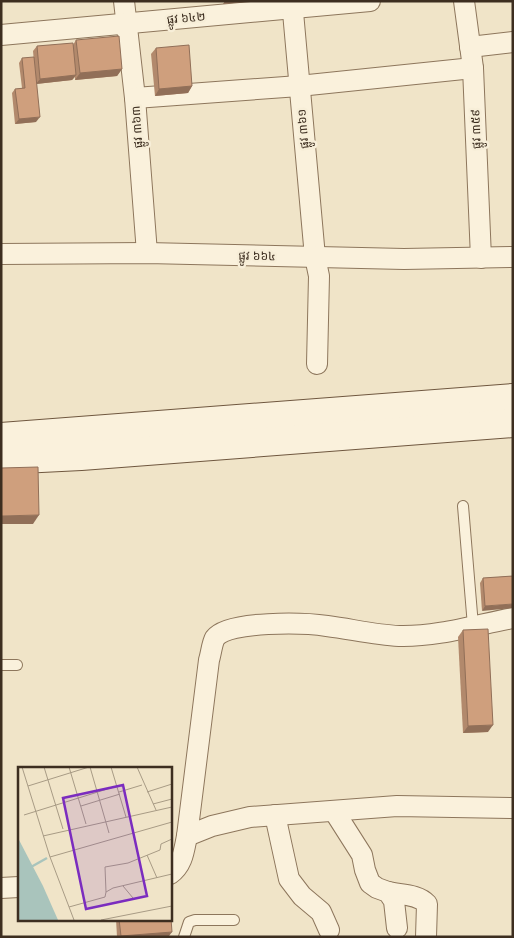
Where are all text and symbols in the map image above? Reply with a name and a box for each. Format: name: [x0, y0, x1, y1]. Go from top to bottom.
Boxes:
street label: ផ្លូវ ៦៤២: [166, 7, 206, 30]
street label: ផ្លូវ ៣៦៣: [127, 105, 149, 149]
street label: ផ្លូវ ៣៦១: [292, 108, 315, 150]
street label: ផ្លូវ ៣៥៩: [466, 109, 487, 149]
street label: ផ្លូវ ៦៦៤: [238, 247, 276, 267]
inset map: [18, 767, 171, 920]

